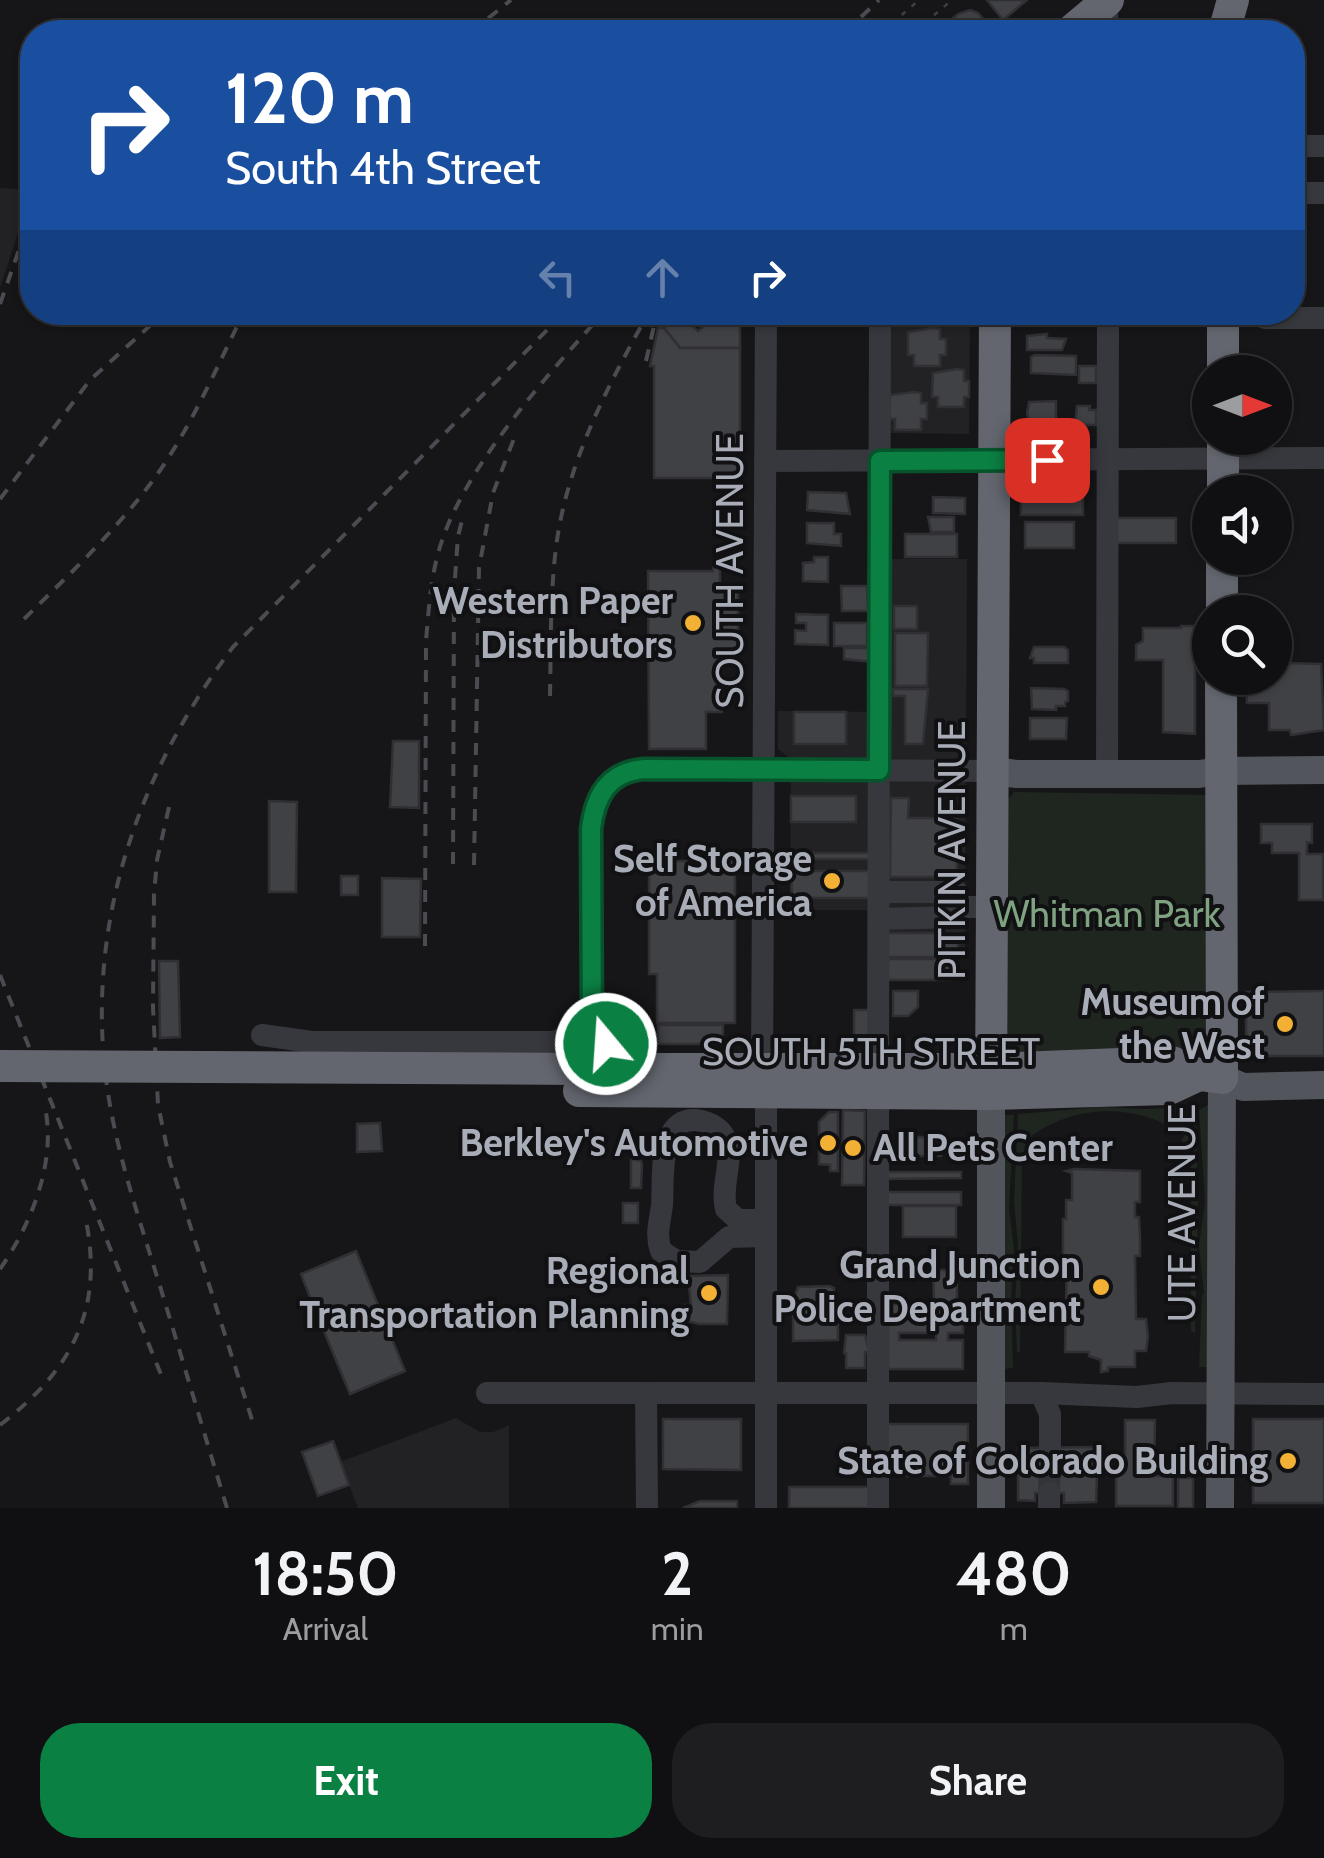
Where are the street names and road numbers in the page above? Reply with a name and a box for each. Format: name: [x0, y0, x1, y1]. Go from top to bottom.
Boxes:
street label: SOUTH AVENUE: [706, 433, 753, 709]
street label: PITKIN AVENUE: [928, 720, 975, 980]
street label: SOUTH 5TH STREET: [702, 1028, 1040, 1075]
street label: UTE AVENUE: [1158, 1104, 1205, 1322]

